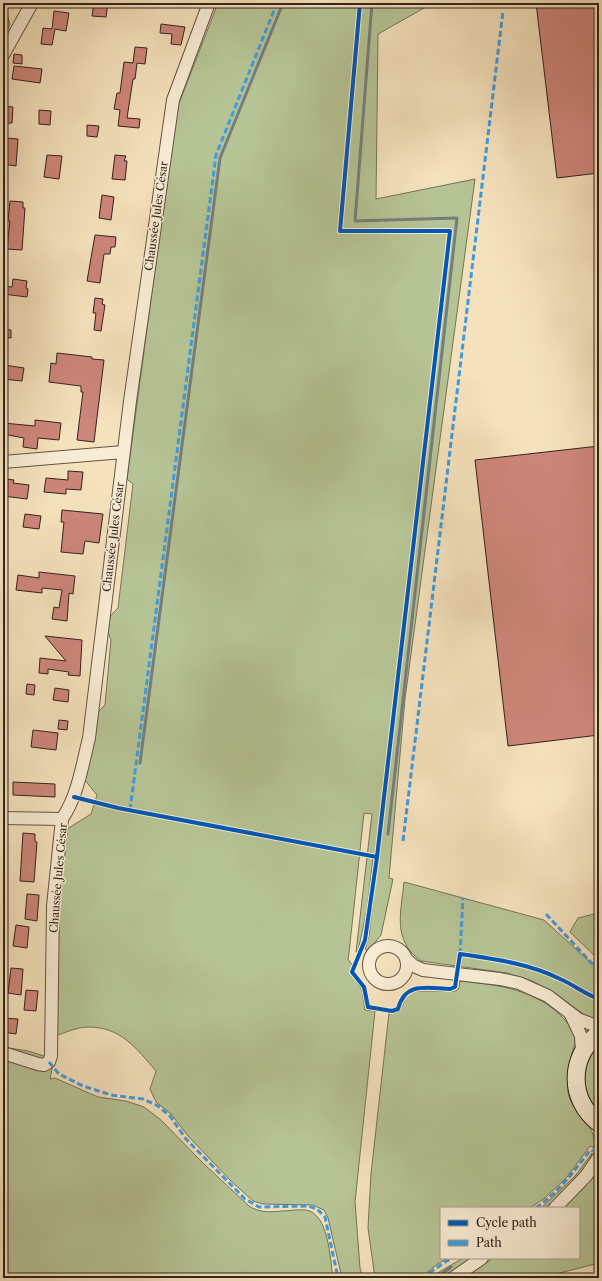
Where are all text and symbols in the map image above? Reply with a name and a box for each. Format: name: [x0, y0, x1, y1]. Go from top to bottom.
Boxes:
street label: Chaussée Jules César: [141, 160, 171, 272]
street label: Chaussée Jules César: [99, 481, 127, 593]
street label: Chaussée Jules César: [46, 822, 70, 934]
legend: [440, 1207, 580, 1259]
text: Cycle path: [476, 1215, 537, 1230]
text: Path: [476, 1235, 502, 1250]

